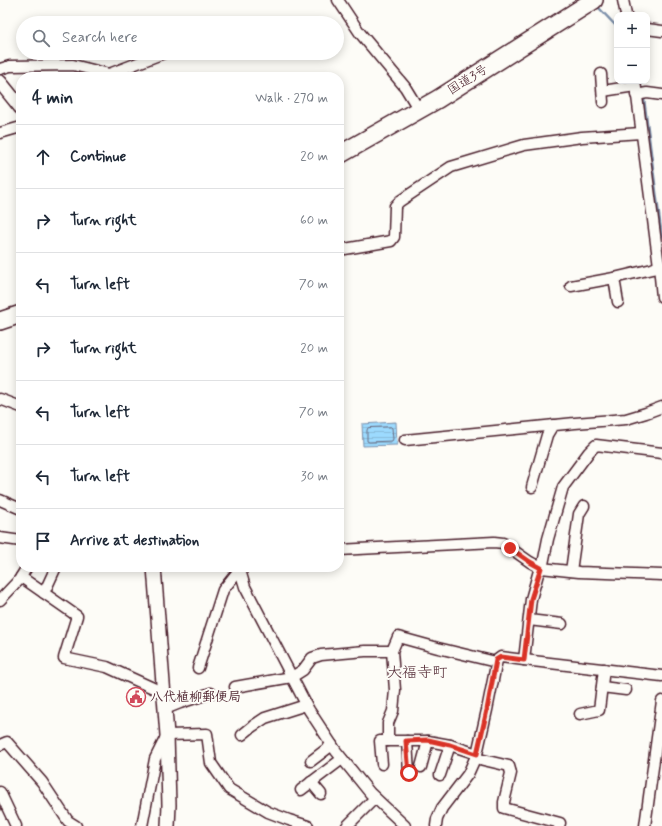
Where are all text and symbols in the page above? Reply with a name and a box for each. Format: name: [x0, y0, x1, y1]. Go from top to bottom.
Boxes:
map controls: [614, 12, 650, 84]
button: +: [614, 12, 650, 48]
search box: [16, 16, 344, 60]
icon: search: [30, 27, 52, 49]
text: Search here: [62, 28, 138, 48]
button: −: [614, 48, 650, 84]
street label: 国道3号: [444, 61, 492, 99]
text: 4 min: [32, 87, 73, 109]
text: Walk · 270 m: [255, 90, 328, 107]
icon: ahead: [32, 146, 54, 168]
text: Continue: [70, 147, 126, 167]
text: 20 m: [300, 148, 328, 165]
icon: right: [32, 210, 54, 232]
text: Turn right: [70, 211, 137, 231]
text: 60 m: [300, 212, 328, 229]
icon: left: [32, 274, 54, 296]
text: Turn left: [70, 275, 130, 295]
text: 70 m: [299, 276, 328, 293]
icon: right: [32, 338, 54, 360]
text: Turn right: [70, 339, 137, 359]
text: 20 m: [300, 340, 328, 357]
icon: left: [32, 402, 54, 424]
text: Turn left: [70, 403, 130, 423]
text: 70 m: [299, 404, 328, 421]
icon: left: [32, 466, 54, 488]
text: Turn left: [70, 467, 130, 487]
text: 30 m: [301, 468, 328, 485]
icon: arrive: [32, 530, 54, 552]
text: Arrive at destination: [70, 531, 199, 551]
route end: [501, 539, 519, 557]
district label: 大福寺町: [387, 663, 448, 683]
public building icon: 八代植柳郵便局: [125, 686, 147, 708]
place label: 八代植柳郵便局: [150, 689, 241, 706]
route start: [400, 764, 418, 782]

